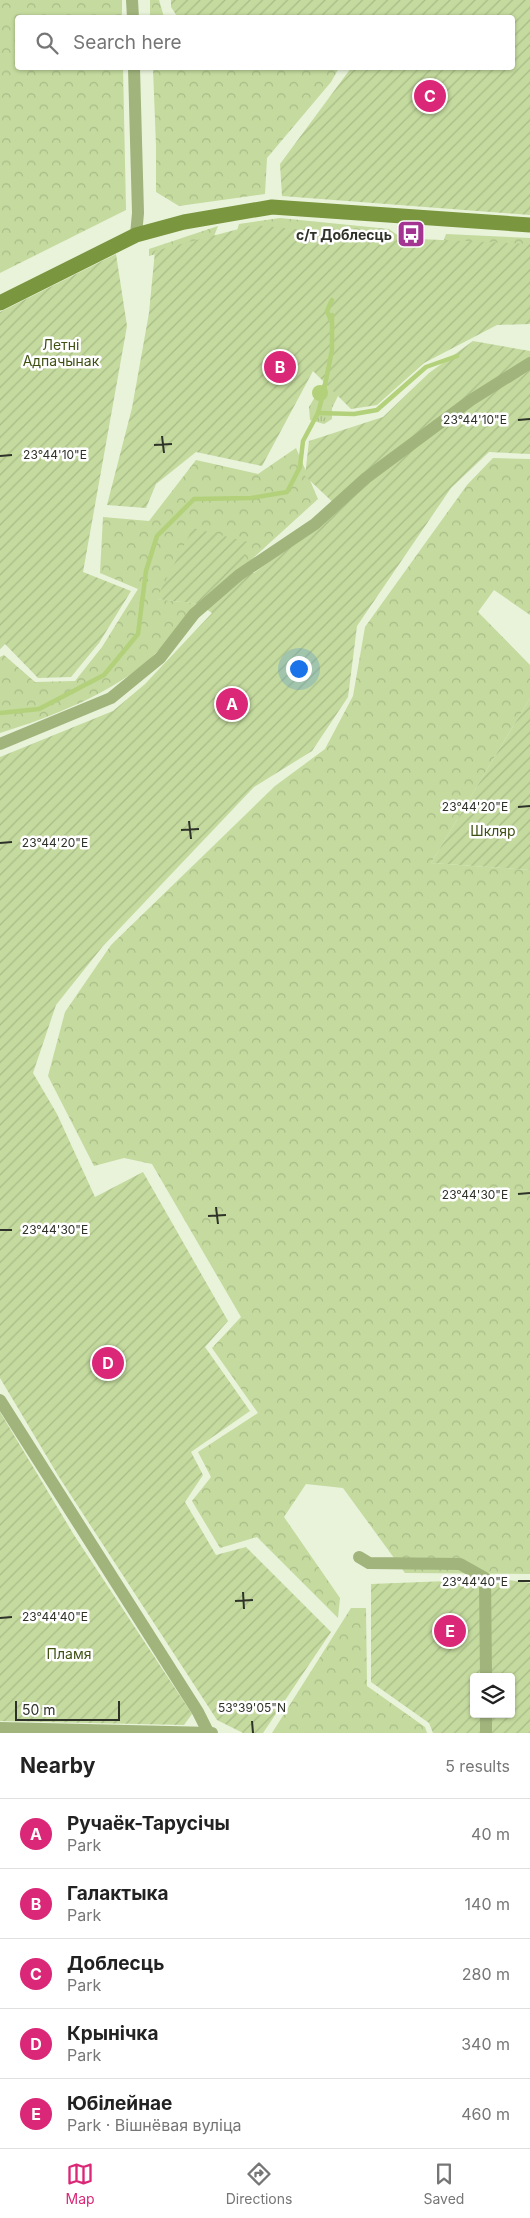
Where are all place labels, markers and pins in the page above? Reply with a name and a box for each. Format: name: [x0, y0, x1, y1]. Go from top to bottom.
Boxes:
pin: C: [414, 77, 446, 115]
bus stop icon: с/т Доблесць: [396, 219, 426, 249]
place label: с/т Доблесць: [296, 226, 392, 243]
pin: B: [264, 348, 296, 386]
pin: A: [216, 685, 248, 723]
pin: D: [92, 1344, 124, 1382]
pin: E: [434, 1612, 466, 1650]

